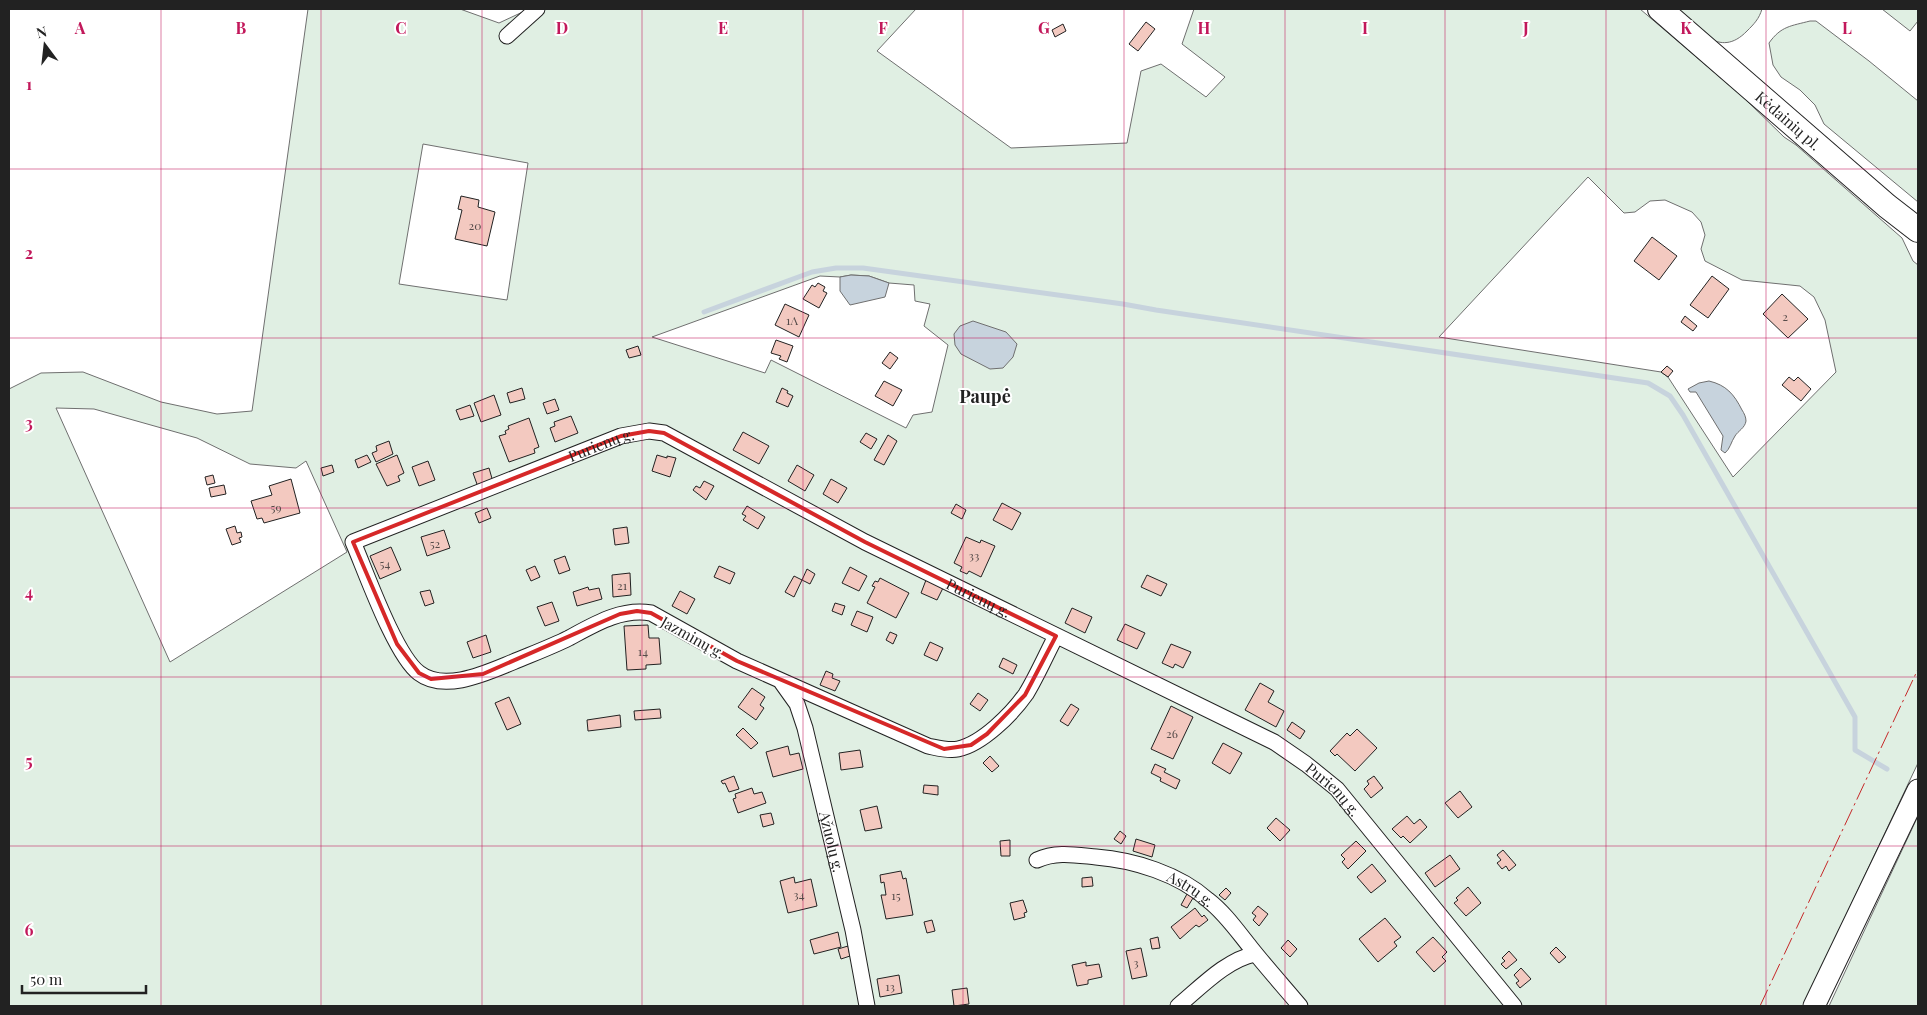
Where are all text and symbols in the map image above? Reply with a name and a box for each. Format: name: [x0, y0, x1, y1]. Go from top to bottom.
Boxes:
text: A: [74, 17, 86, 38]
text: B: [236, 17, 247, 38]
text: C: [395, 17, 407, 38]
text: D: [556, 17, 568, 38]
text: E: [718, 17, 728, 38]
text: F: [878, 17, 888, 38]
text: G: [1038, 17, 1050, 38]
text: H: [1198, 17, 1211, 38]
text: I: [1362, 17, 1368, 38]
text: J: [1522, 17, 1529, 38]
text: K: [1680, 17, 1692, 38]
text: L: [1842, 17, 1852, 38]
north arrow: [20, 20, 70, 70]
text: N: [34, 21, 49, 42]
text: 1: [26, 73, 32, 94]
street label: Kėdainių pl.: [1751, 86, 1825, 154]
house number: 20: [469, 217, 481, 233]
text: 2: [25, 242, 33, 263]
house number: 2: [1782, 308, 1788, 324]
house number: 1A: [786, 312, 798, 328]
district label: Paupė: [959, 384, 1011, 408]
text: 3: [25, 412, 33, 433]
street label: Purienų g.: [565, 424, 636, 466]
house number: 59: [270, 499, 282, 515]
house number: 52: [430, 535, 441, 551]
house number: 33: [969, 547, 979, 563]
house number: 54: [380, 555, 391, 571]
street label: Purienų g.: [943, 573, 1014, 622]
house number: 21: [617, 577, 628, 593]
text: 4: [25, 581, 33, 602]
street label: Jazminų g.: [657, 611, 728, 663]
house number: 14: [638, 643, 648, 659]
house number: 26: [1166, 725, 1178, 741]
text: 5: [25, 750, 33, 771]
street label: Purienų g.: [1302, 758, 1365, 820]
street label: Ąžuolų g.: [815, 808, 849, 874]
street label: Astrų g.: [1163, 866, 1219, 911]
house number: 34: [793, 886, 805, 902]
house number: 15: [891, 887, 901, 903]
text: 6: [25, 919, 34, 940]
house number: 3: [1133, 954, 1139, 970]
scale bar: [22, 962, 146, 994]
text: 50 m: [30, 969, 63, 989]
house number: 13: [885, 978, 895, 994]

